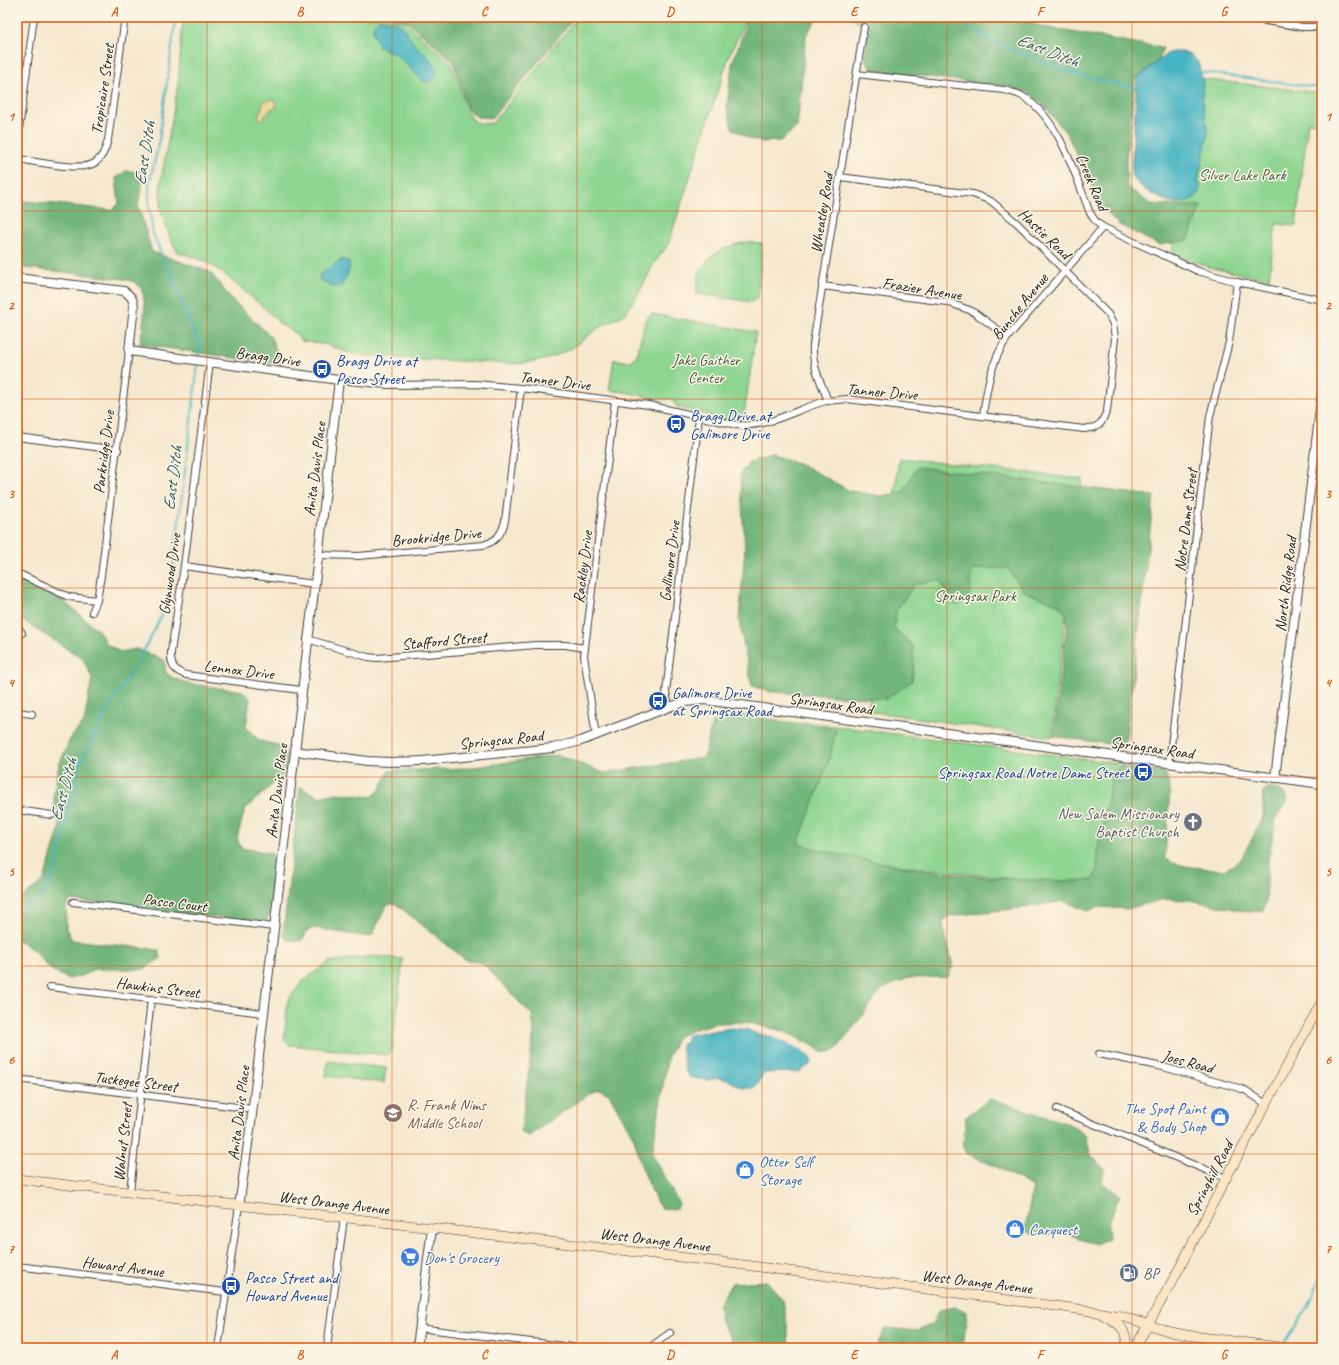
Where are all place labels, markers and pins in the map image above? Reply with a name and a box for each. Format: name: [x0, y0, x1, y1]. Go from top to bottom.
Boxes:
place label: Bragg Drive at Pasco Street: [336, 351, 420, 389]
bus stop icon: Bragg Drive at Pasco Street: [311, 358, 333, 380]
place label: Bragg Drive at Galimore Drive: [690, 406, 774, 444]
bus stop icon: Bragg Drive at Galimore Drive: [665, 413, 687, 435]
place label: Galimore Drive at Springsax Road: [672, 683, 774, 721]
bus stop icon: Galimore Drive at Springsax Road: [647, 690, 669, 712]
bus stop icon: Springsax Road Notre Dame Street: [1132, 761, 1154, 783]
place label: Springsax Road Notre Dame Street: [937, 763, 1131, 783]
place label: New Salem Missionary Baptist Church: [1058, 804, 1181, 842]
church icon: New Salem Missionary Baptist Church: [1182, 811, 1204, 833]
place label: R. Frank Nims Middle School: [407, 1095, 487, 1133]
place label: The Spot Paint & Body Shop: [1124, 1099, 1208, 1137]
school or university icon: R. Frank Nims Middle School: [382, 1102, 404, 1124]
shop icon: The Spot Paint & Body Shop: [1209, 1106, 1231, 1128]
place label: Otter Self Storage: [759, 1152, 816, 1190]
shop icon: Otter Self Storage: [734, 1159, 756, 1181]
shop icon: Carquest: [1004, 1218, 1026, 1240]
place label: Carquest: [1029, 1220, 1079, 1240]
supermarket icon: Don's Grocery: [399, 1246, 421, 1268]
place label: Don's Grocery: [424, 1248, 501, 1268]
fuel station icon: BP: [1118, 1262, 1140, 1284]
place label: BP: [1143, 1264, 1161, 1284]
place label: Pasco Street and Howard Avenue: [245, 1268, 340, 1306]
bus stop icon: Pasco Street and Howard Avenue: [220, 1275, 242, 1297]

